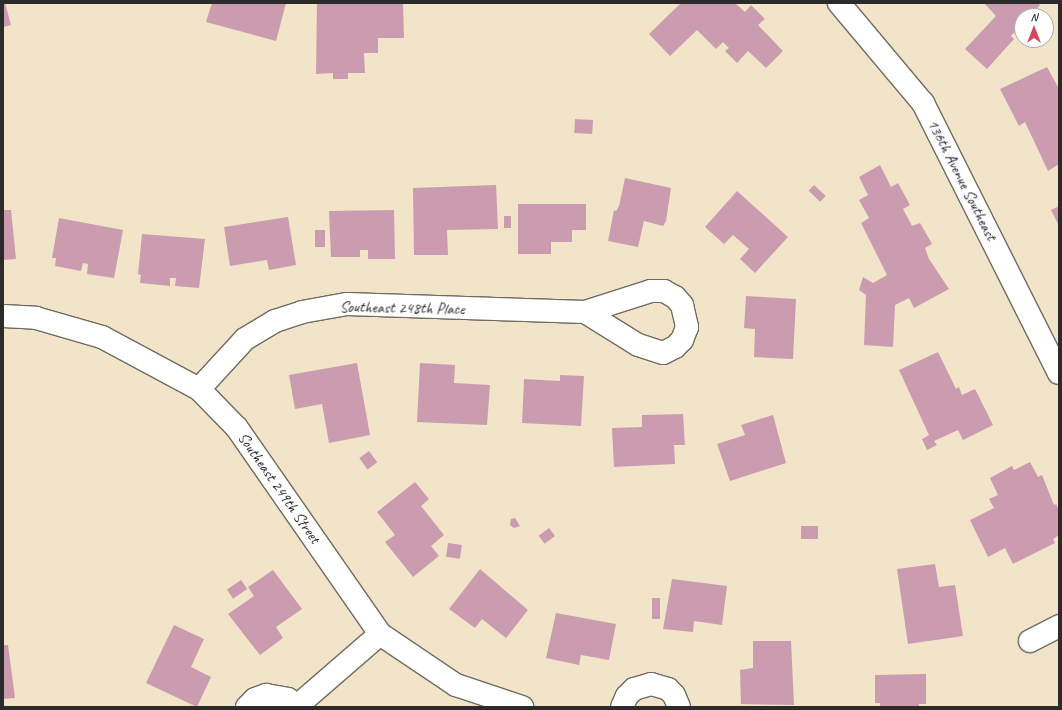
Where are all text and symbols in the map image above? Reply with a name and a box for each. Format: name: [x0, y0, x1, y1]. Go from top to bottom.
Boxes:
north arrow: [1014, 8, 1054, 48]
text: N: [1031, 10, 1037, 24]
street label: 136th Avenue Southeast: [923, 116, 1001, 244]
street label: Southeast 248th Place: [339, 297, 465, 319]
street label: Southeast 249th Street: [233, 429, 325, 547]

